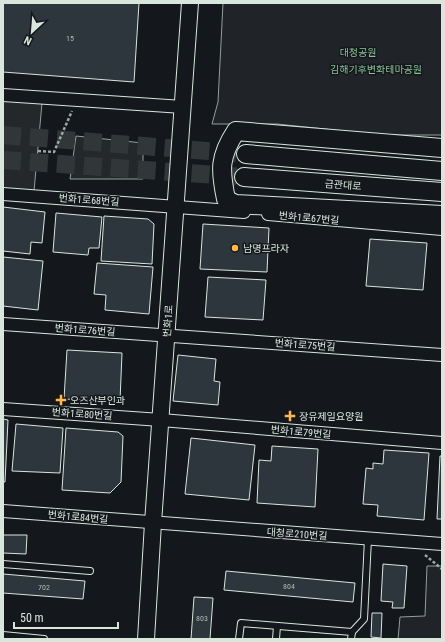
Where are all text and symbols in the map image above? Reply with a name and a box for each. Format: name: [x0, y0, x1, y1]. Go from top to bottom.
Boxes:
north arrow: [12, 12, 52, 52]
text: N: [22, 33, 34, 48]
house number: 15: [66, 34, 74, 43]
park label: 대청공원: [340, 47, 376, 58]
park label: 김해기후변화테마공원: [330, 64, 422, 75]
street label: 금관대로: [324, 178, 362, 192]
street label: 번화1로68번길: [58, 192, 120, 208]
street label: 번화1로67번길: [278, 210, 340, 226]
marker: 남명프라자: [230, 243, 240, 253]
place label: 남명프라자: [243, 243, 290, 254]
street label: 번화1로: [161, 304, 175, 338]
street label: 번화1로76번길: [54, 322, 116, 338]
street label: 번화1로75번길: [274, 337, 336, 353]
marker: 오즈산부인과: [55, 394, 67, 406]
place label: 오즈산부인과: [70, 395, 125, 406]
street label: 번화1로80번길: [51, 406, 113, 422]
marker: 장유제일요양원: [284, 410, 296, 422]
place label: 장유제일요양원: [299, 411, 363, 422]
street label: 번화1로79번길: [270, 424, 332, 440]
street label: 번화1로84번길: [47, 509, 109, 525]
street label: 대청로210번길: [266, 526, 328, 542]
house number: 804: [283, 582, 295, 591]
house number: 702: [38, 583, 50, 592]
scale bar: [14, 604, 118, 630]
text: 50 m: [20, 611, 44, 625]
house number: 803: [196, 614, 208, 623]

